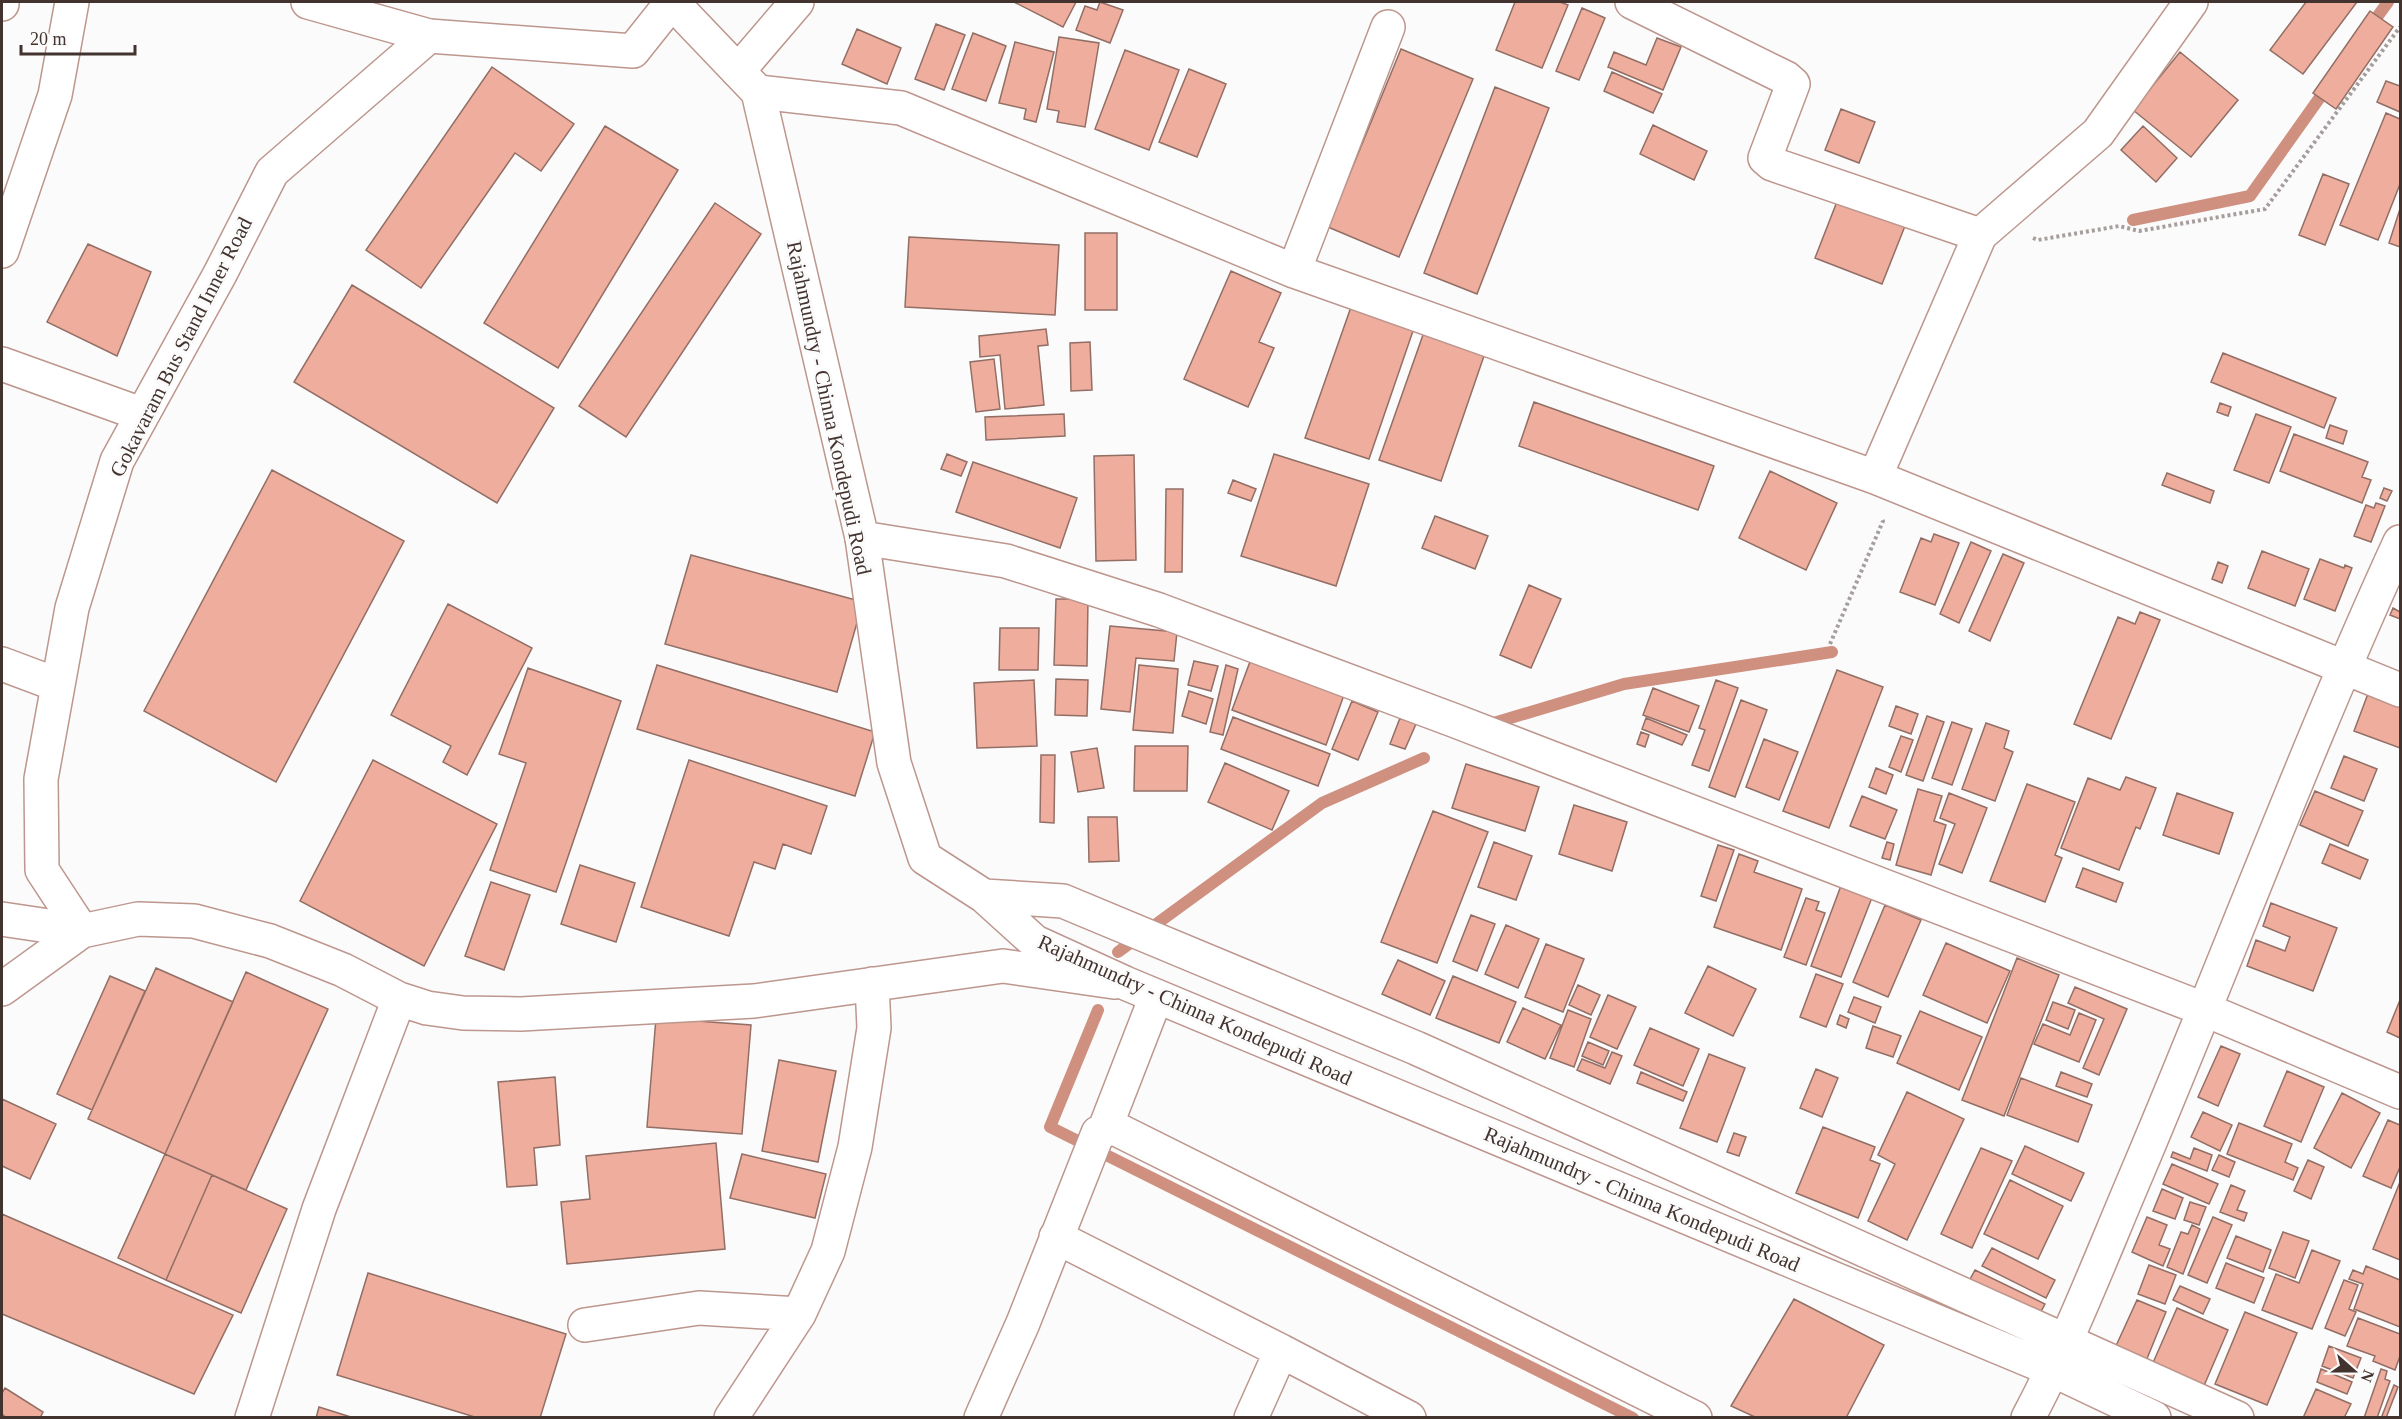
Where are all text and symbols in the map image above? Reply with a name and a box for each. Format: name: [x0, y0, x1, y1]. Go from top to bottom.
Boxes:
scale bar: [21, 18, 135, 56]
text: 20 m: [30, 29, 67, 49]
street label: Gokavaram Bus Stand Inner Road: [105, 213, 257, 481]
street label: Rajahmundry - Chinna Kondepudi Road: [782, 239, 876, 578]
street label: Rajahmundry - Chinna Kondepudi Road: [1035, 930, 1356, 1090]
street label: Rajahmundry - Chinna Kondepudi Road: [1481, 1121, 1804, 1277]
north arrow: [2324, 1341, 2384, 1401]
text: N: [2357, 1368, 2378, 1385]

